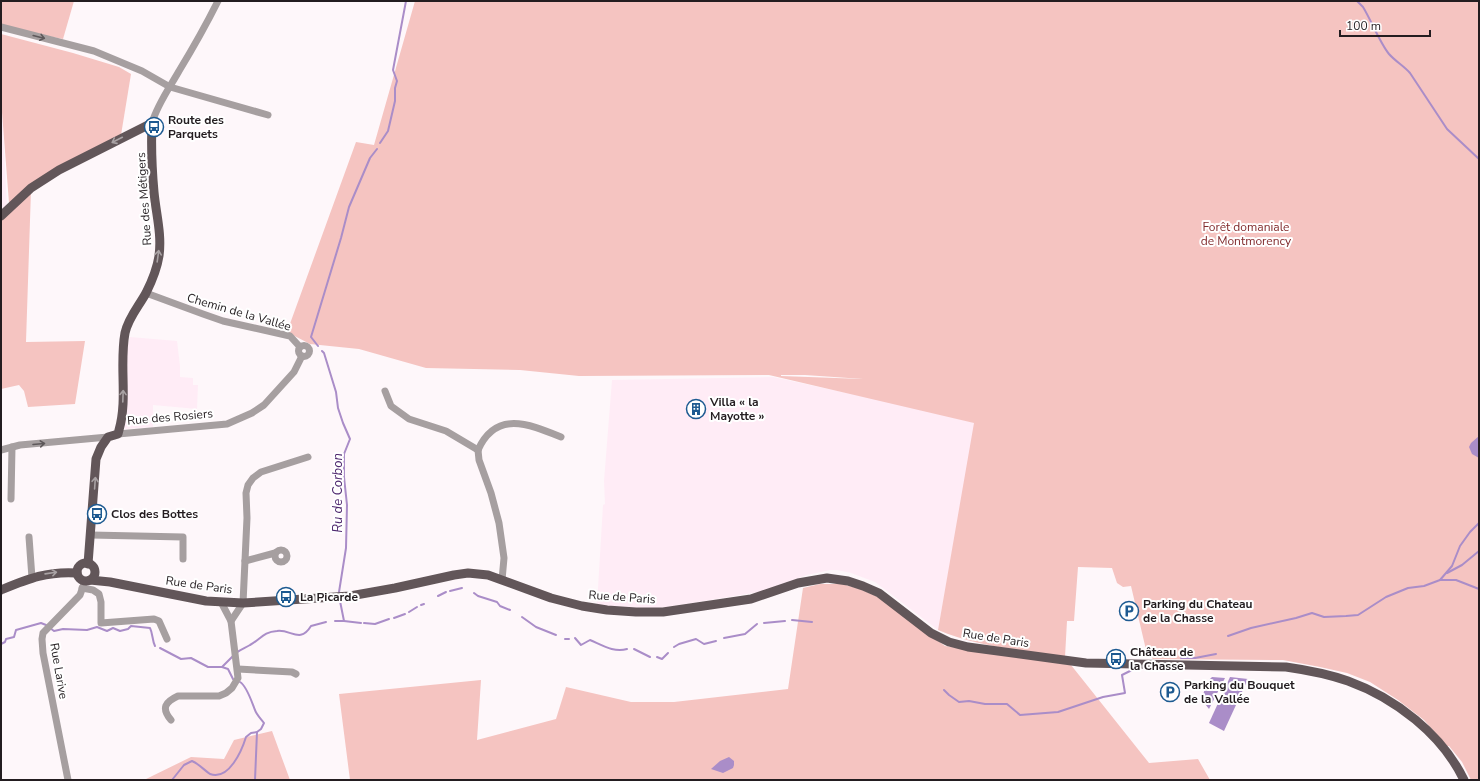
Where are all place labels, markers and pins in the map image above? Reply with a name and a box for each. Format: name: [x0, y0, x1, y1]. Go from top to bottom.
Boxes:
place label: Route des Parquets: [168, 112, 224, 142]
bus stop icon: Route des Parquets: [143, 116, 165, 138]
place label: Villa « la Mayotte »: [709, 394, 765, 424]
building icon: Villa « la Mayotte »: [685, 398, 707, 420]
bus stop icon: Clos des Bottes: [86, 503, 108, 525]
place label: Clos des Bottes: [111, 506, 198, 522]
bus stop icon: La Picarde: [275, 586, 297, 608]
place label: La Picarde: [300, 589, 358, 605]
place label: Parking du Chateau de la Chasse: [1143, 596, 1253, 626]
parking icon: Parking du Chateau de la Chasse: [1118, 600, 1140, 622]
place label: Château de la Chasse: [1130, 644, 1194, 674]
bus stop icon: Château de la Chasse: [1105, 648, 1127, 670]
place label: Parking du Bouquet de la Vallée: [1184, 677, 1295, 707]
parking icon: Parking du Bouquet de la Vallée: [1159, 681, 1181, 703]

